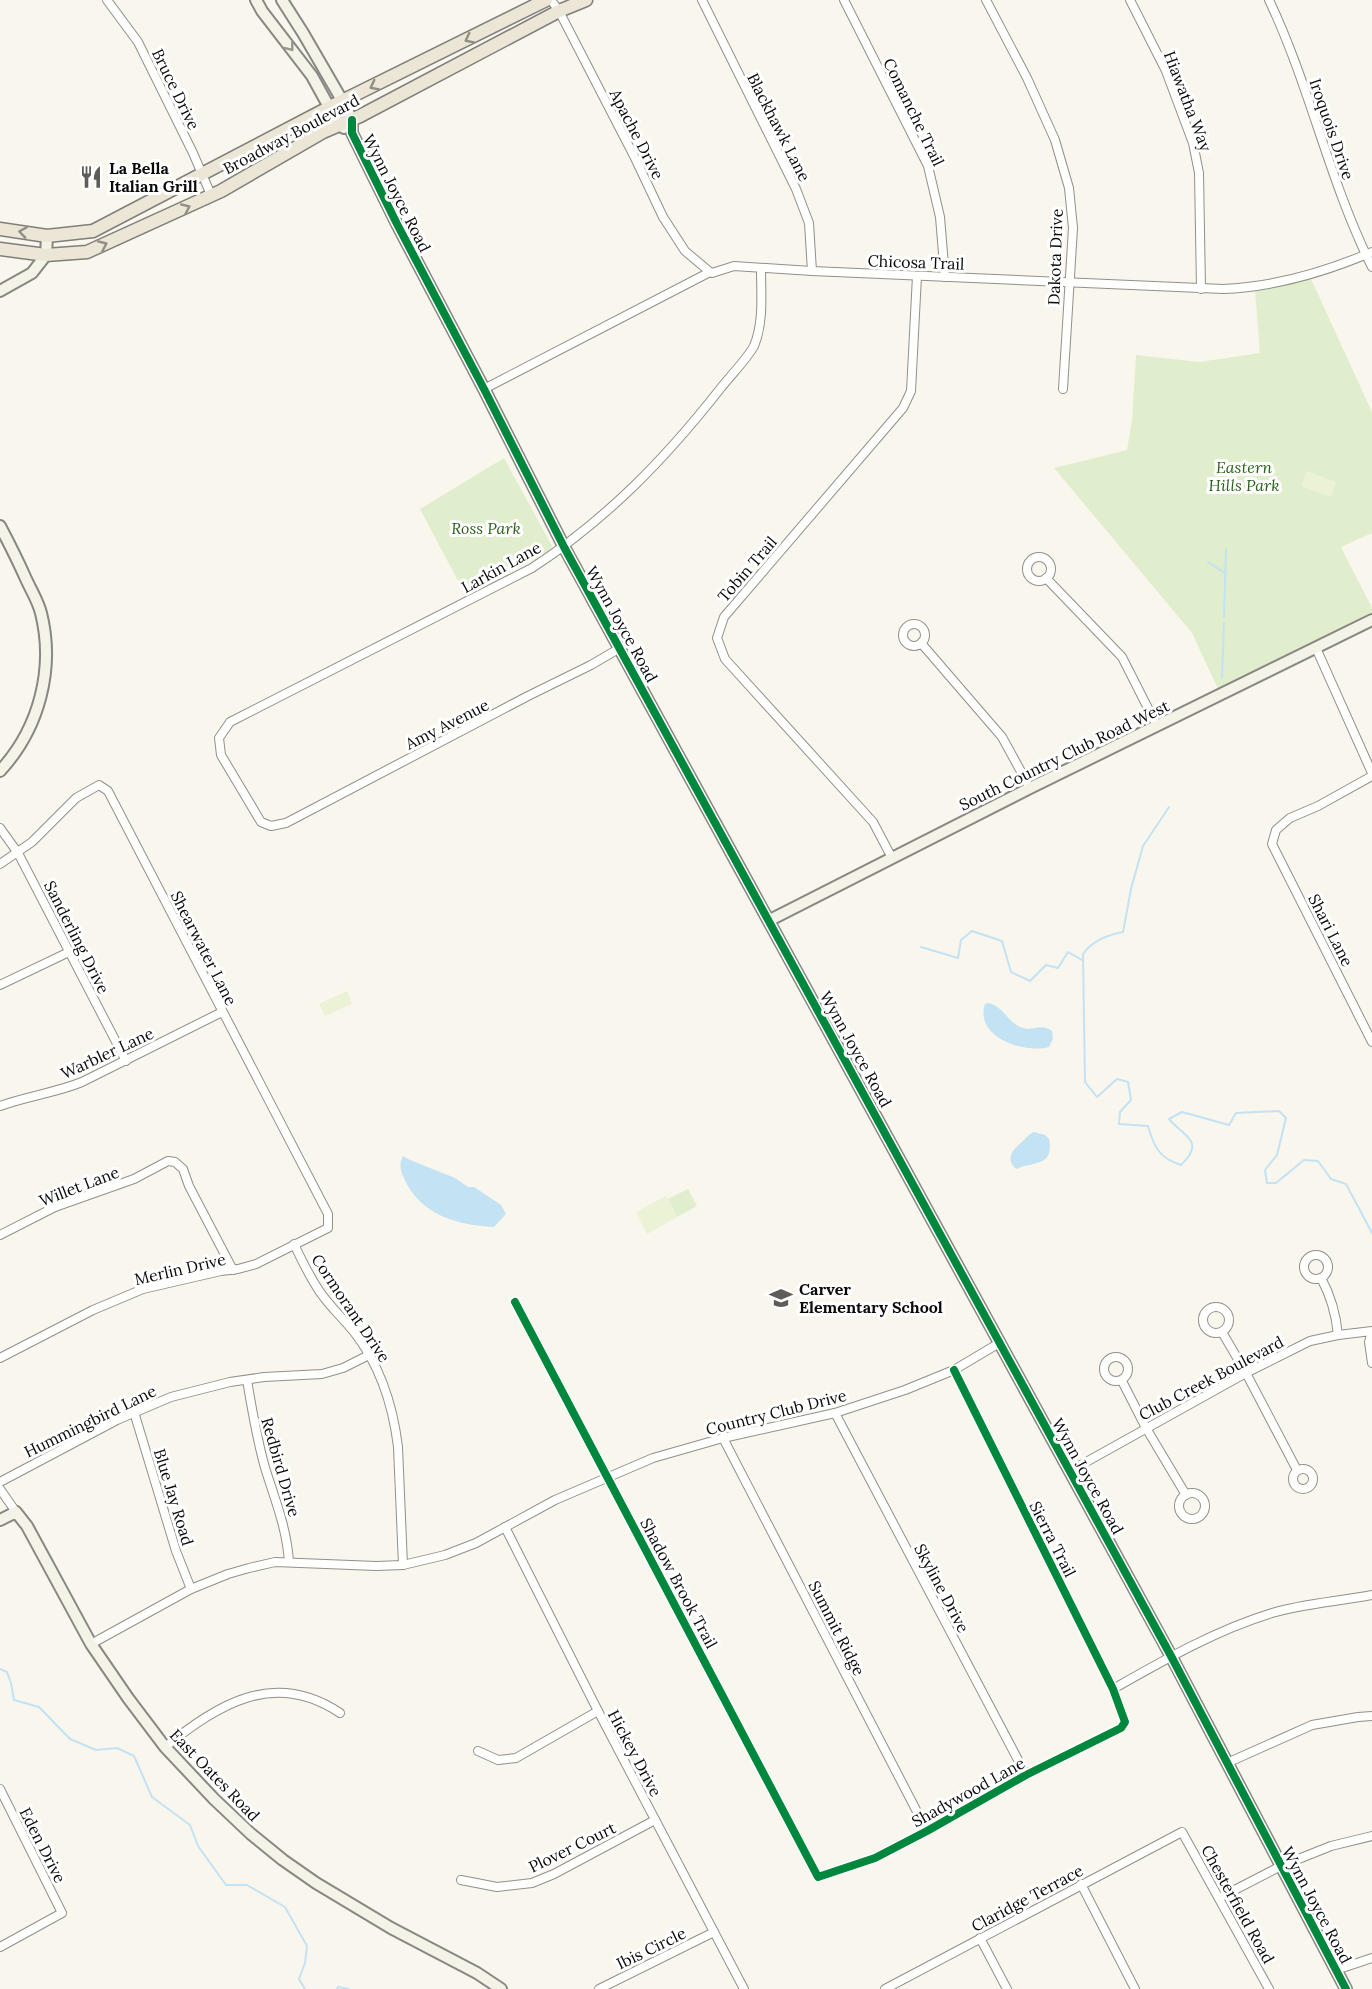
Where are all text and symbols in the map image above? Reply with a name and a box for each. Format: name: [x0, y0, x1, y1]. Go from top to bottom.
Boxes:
one-way arrow: [464, 31, 475, 43]
one-way arrow: [283, 41, 294, 52]
street label: Bruce Drive: [148, 45, 204, 133]
street label: Hiawatha Way: [1160, 48, 1216, 154]
street label: Comanche Trail: [879, 55, 949, 169]
street label: Blackhawk Lane: [743, 69, 815, 185]
street label: Iroquois Drive: [1305, 76, 1359, 183]
one-way arrow: [370, 79, 381, 91]
street label: Apache Drive: [605, 85, 668, 183]
street label: Broadway Boulevard: [219, 89, 363, 178]
street label: Wynn Joyce Road: [359, 131, 436, 256]
place label: La Bella Italian Grill: [109, 158, 198, 196]
restaurant icon: La Bella Italian Grill: [78, 164, 104, 190]
one-way arrow: [180, 203, 191, 215]
street label: Dakota Drive: [1043, 208, 1067, 306]
one-way arrow: [19, 227, 28, 239]
one-way arrow: [96, 241, 107, 253]
street label: Chicosa Trail: [867, 250, 965, 274]
park label: Eastern Hills Park: [1208, 457, 1280, 495]
park label: Ross Park: [451, 518, 521, 538]
street label: Tobin Trail: [713, 532, 781, 606]
street label: Larkin Lane: [458, 537, 545, 597]
street label: Wynn Joyce Road: [582, 562, 662, 686]
street label: Amy Avenue: [401, 694, 492, 754]
street label: South Country Club Road West: [956, 695, 1173, 815]
street label: Sanderling Drive: [40, 877, 114, 997]
street label: Shearwater Lane: [167, 887, 242, 1009]
street label: Shari Lane: [1304, 890, 1358, 970]
street label: Wynn Joyce Road: [816, 987, 896, 1111]
street label: Warbler Lane: [57, 1023, 157, 1083]
street label: Willet Lane: [36, 1161, 122, 1210]
street label: Merlin Drive: [132, 1249, 228, 1289]
street label: Cormorant Drive: [307, 1250, 395, 1366]
place label: Carver Elementary School: [799, 1279, 943, 1317]
school or university icon: Carver Elementary School: [768, 1285, 794, 1311]
street label: Club Creek Boulevard: [1135, 1331, 1287, 1425]
street label: Hummingbird Lane: [21, 1380, 160, 1462]
street label: Country Club Drive: [704, 1385, 849, 1439]
street label: Wynn Joyce Road: [1048, 1414, 1128, 1538]
street label: Redbird Drive: [257, 1415, 305, 1519]
street label: Blue Jay Road: [150, 1446, 198, 1548]
street label: Sierra Trail: [1025, 1498, 1081, 1580]
street label: Shadow Brook Trail: [636, 1514, 722, 1652]
street label: Skyline Drive: [910, 1540, 974, 1636]
street label: Summit Ridge: [805, 1577, 870, 1679]
street label: Hickey Drive: [604, 1706, 666, 1800]
street label: East Oates Road: [166, 1725, 264, 1826]
street label: Shadywood Lane: [908, 1753, 1028, 1831]
street label: Eden Drive: [15, 1804, 71, 1886]
street label: Plover Court: [525, 1817, 620, 1877]
street label: Chesterfield Road: [1197, 1841, 1279, 1967]
street label: Wynn Joyce Road: [1278, 1843, 1356, 1967]
street label: Claridge Terrace: [968, 1860, 1087, 1936]
street label: Ibis Circle: [613, 1922, 689, 1973]

